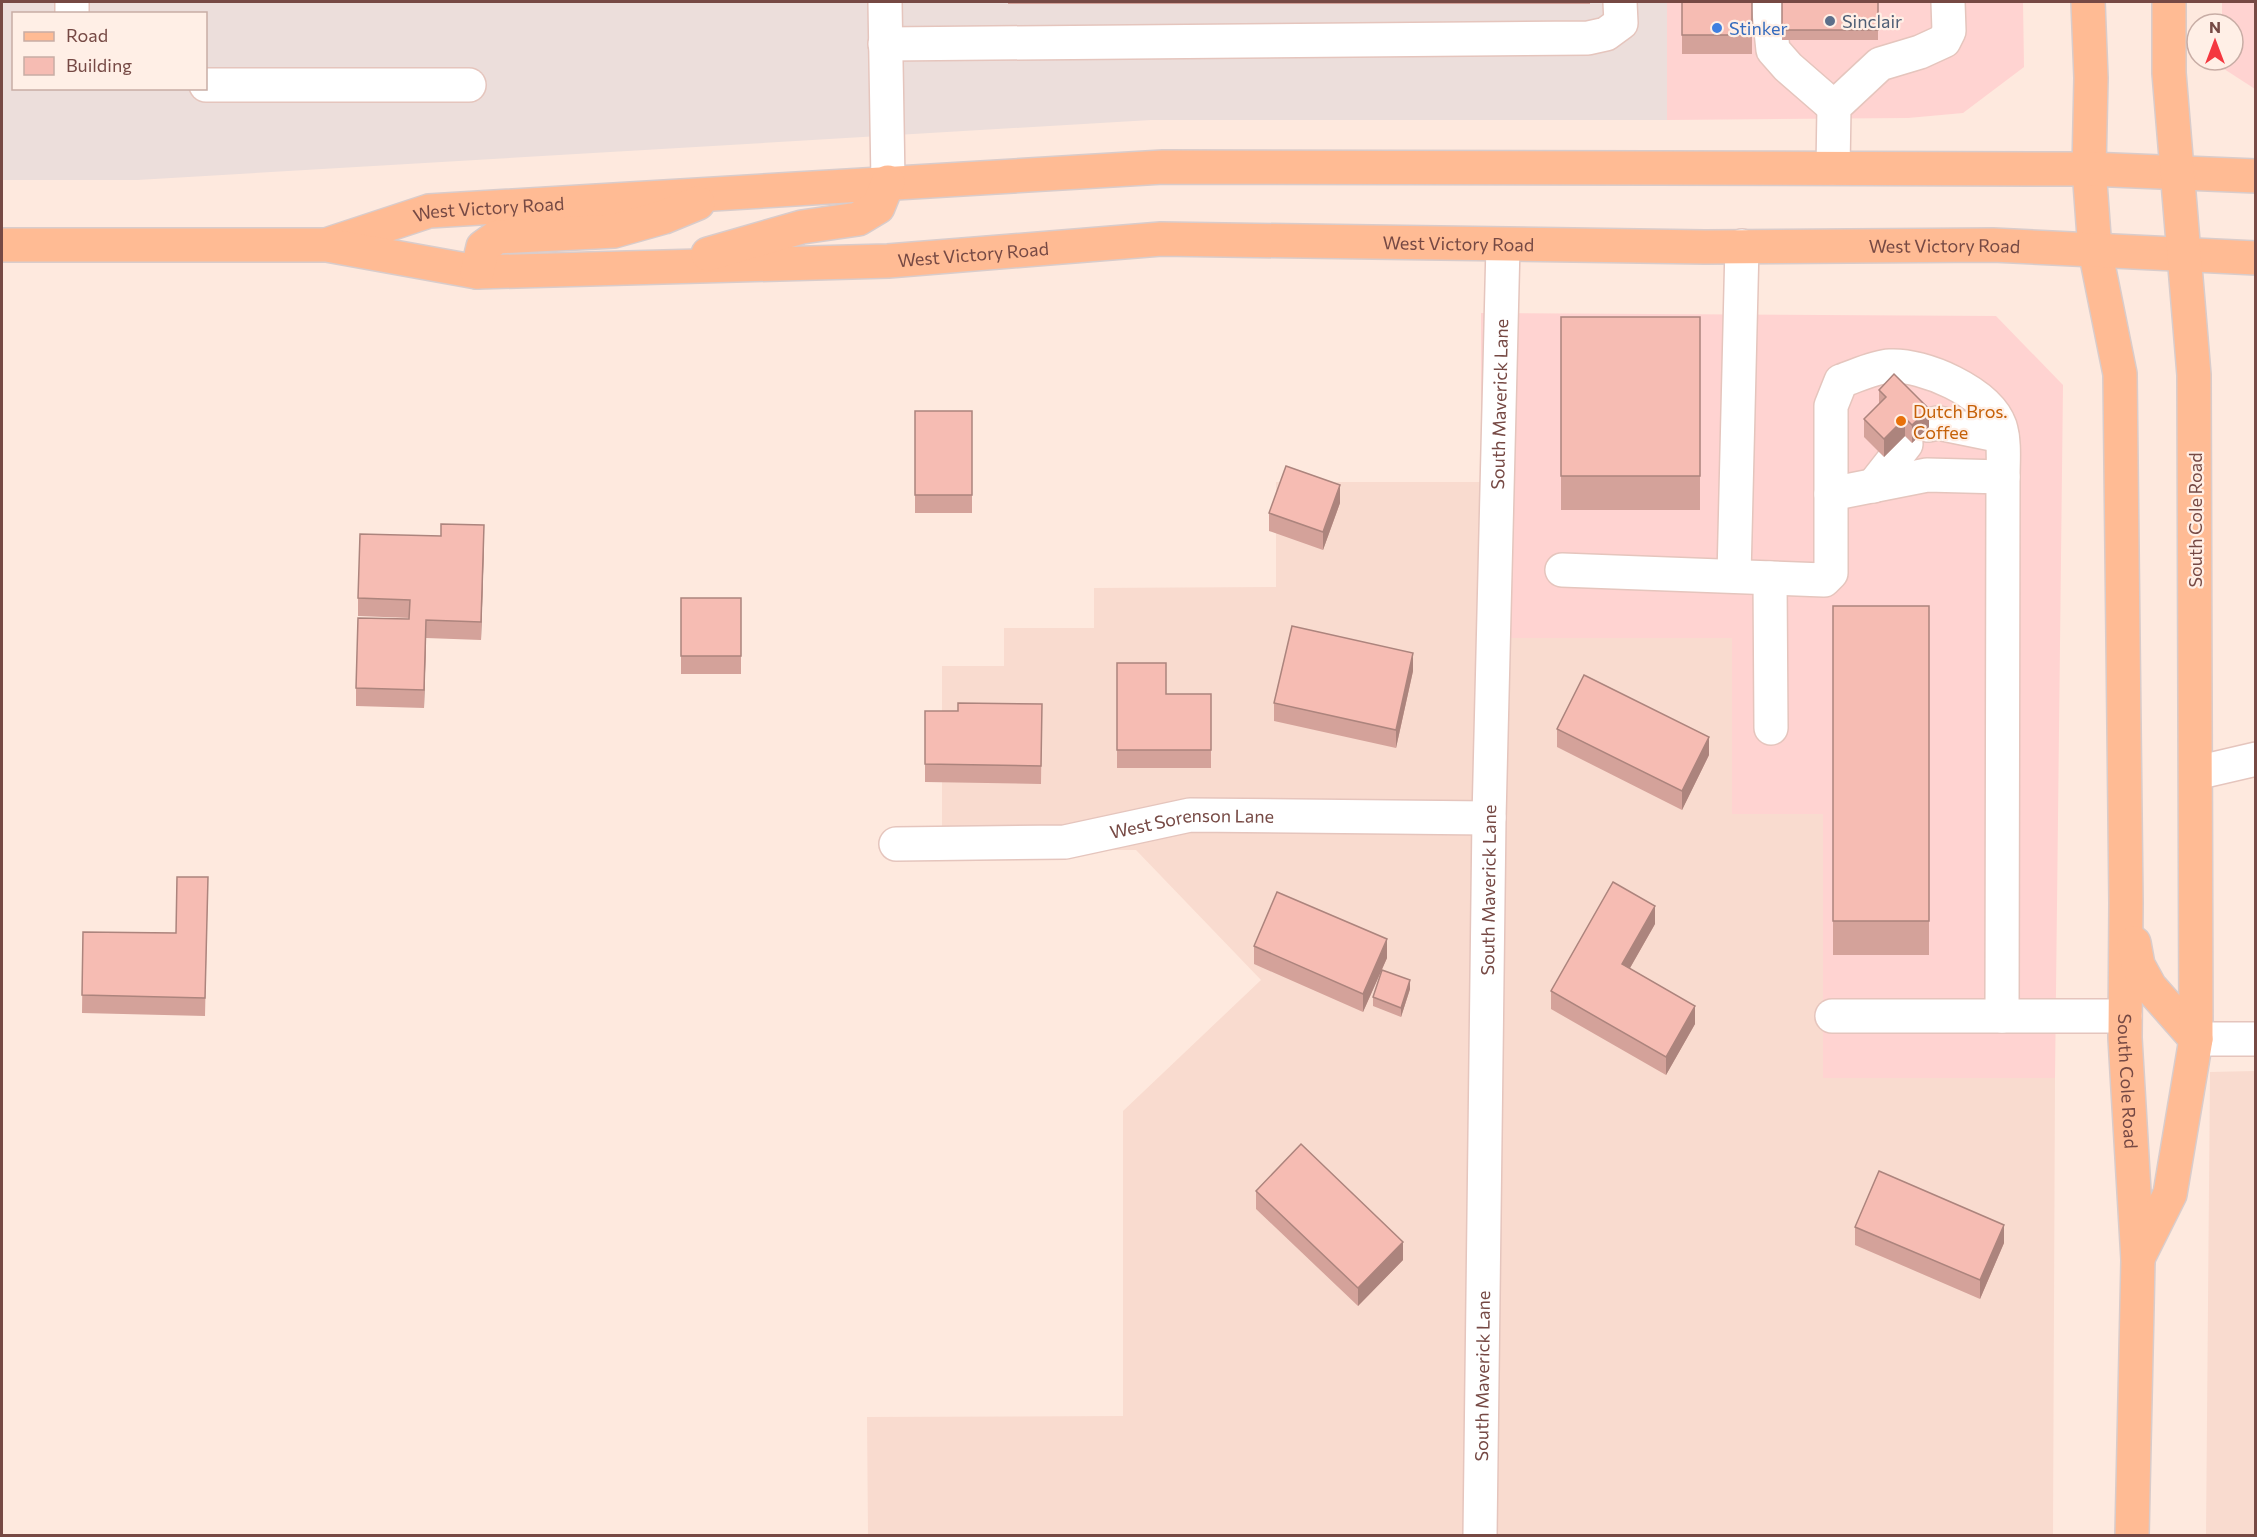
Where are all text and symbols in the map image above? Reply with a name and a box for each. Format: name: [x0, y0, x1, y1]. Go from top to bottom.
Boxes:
place label: Sinclair: [1842, 10, 1902, 32]
legend: [12, 12, 207, 90]
north arrow: [2185, 12, 2245, 72]
marker: Sinclair: [1823, 14, 1837, 28]
place label: Stinker: [1729, 17, 1788, 39]
text: N: [2209, 17, 2221, 36]
marker: Stinker: [1710, 21, 1724, 35]
text: Road: [66, 24, 108, 46]
text: Building: [66, 54, 132, 76]
street label: West Victory Road: [410, 192, 565, 226]
street label: West Victory Road: [1383, 231, 1534, 255]
street label: West Victory Road: [1869, 234, 2021, 257]
street label: West Victory Road: [897, 237, 1050, 271]
street label: South Maverick Lane: [1486, 319, 1512, 490]
place label: Dutch Bros. Coffee: [1913, 400, 2008, 443]
marker: Dutch Bros. Coffee: [1894, 414, 1908, 428]
street label: South Cole Road: [2184, 452, 2206, 588]
street label: West Sorenson Lane: [1108, 804, 1274, 843]
street label: South Maverick Lane: [1476, 804, 1500, 976]
street label: South Cole Road: [2114, 1013, 2142, 1149]
street label: South Maverick Lane: [1470, 1290, 1494, 1462]

